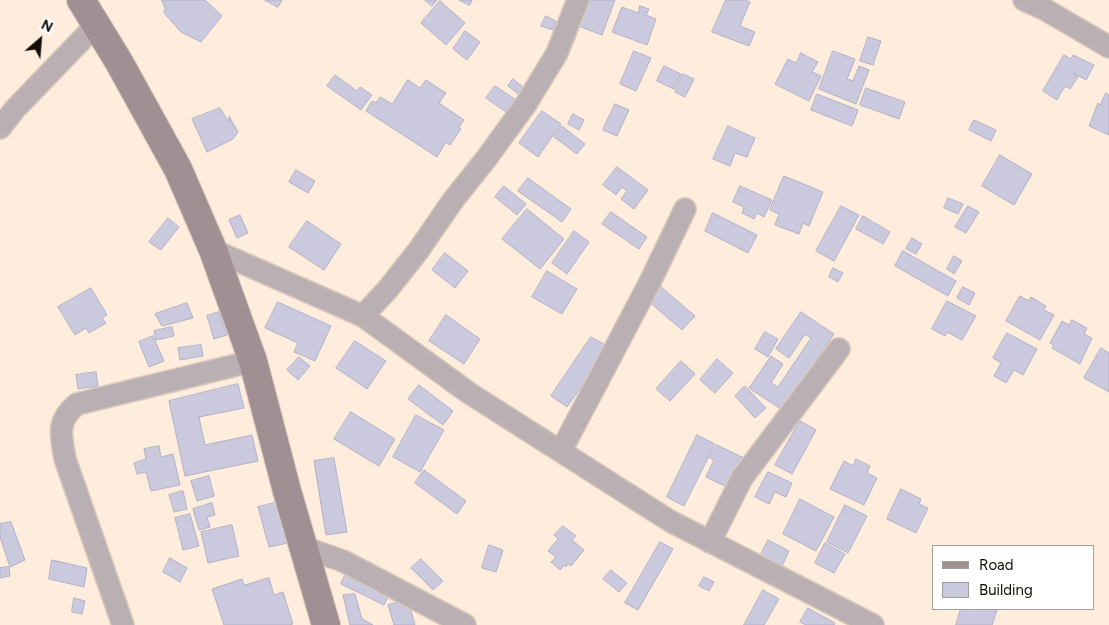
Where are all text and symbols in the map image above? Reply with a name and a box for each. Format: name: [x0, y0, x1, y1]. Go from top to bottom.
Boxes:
north arrow: [15, 15, 65, 65]
text: N: [38, 16, 56, 36]
legend: [932, 545, 1094, 610]
text: Road: [979, 556, 1014, 574]
text: Building: [979, 581, 1033, 599]

